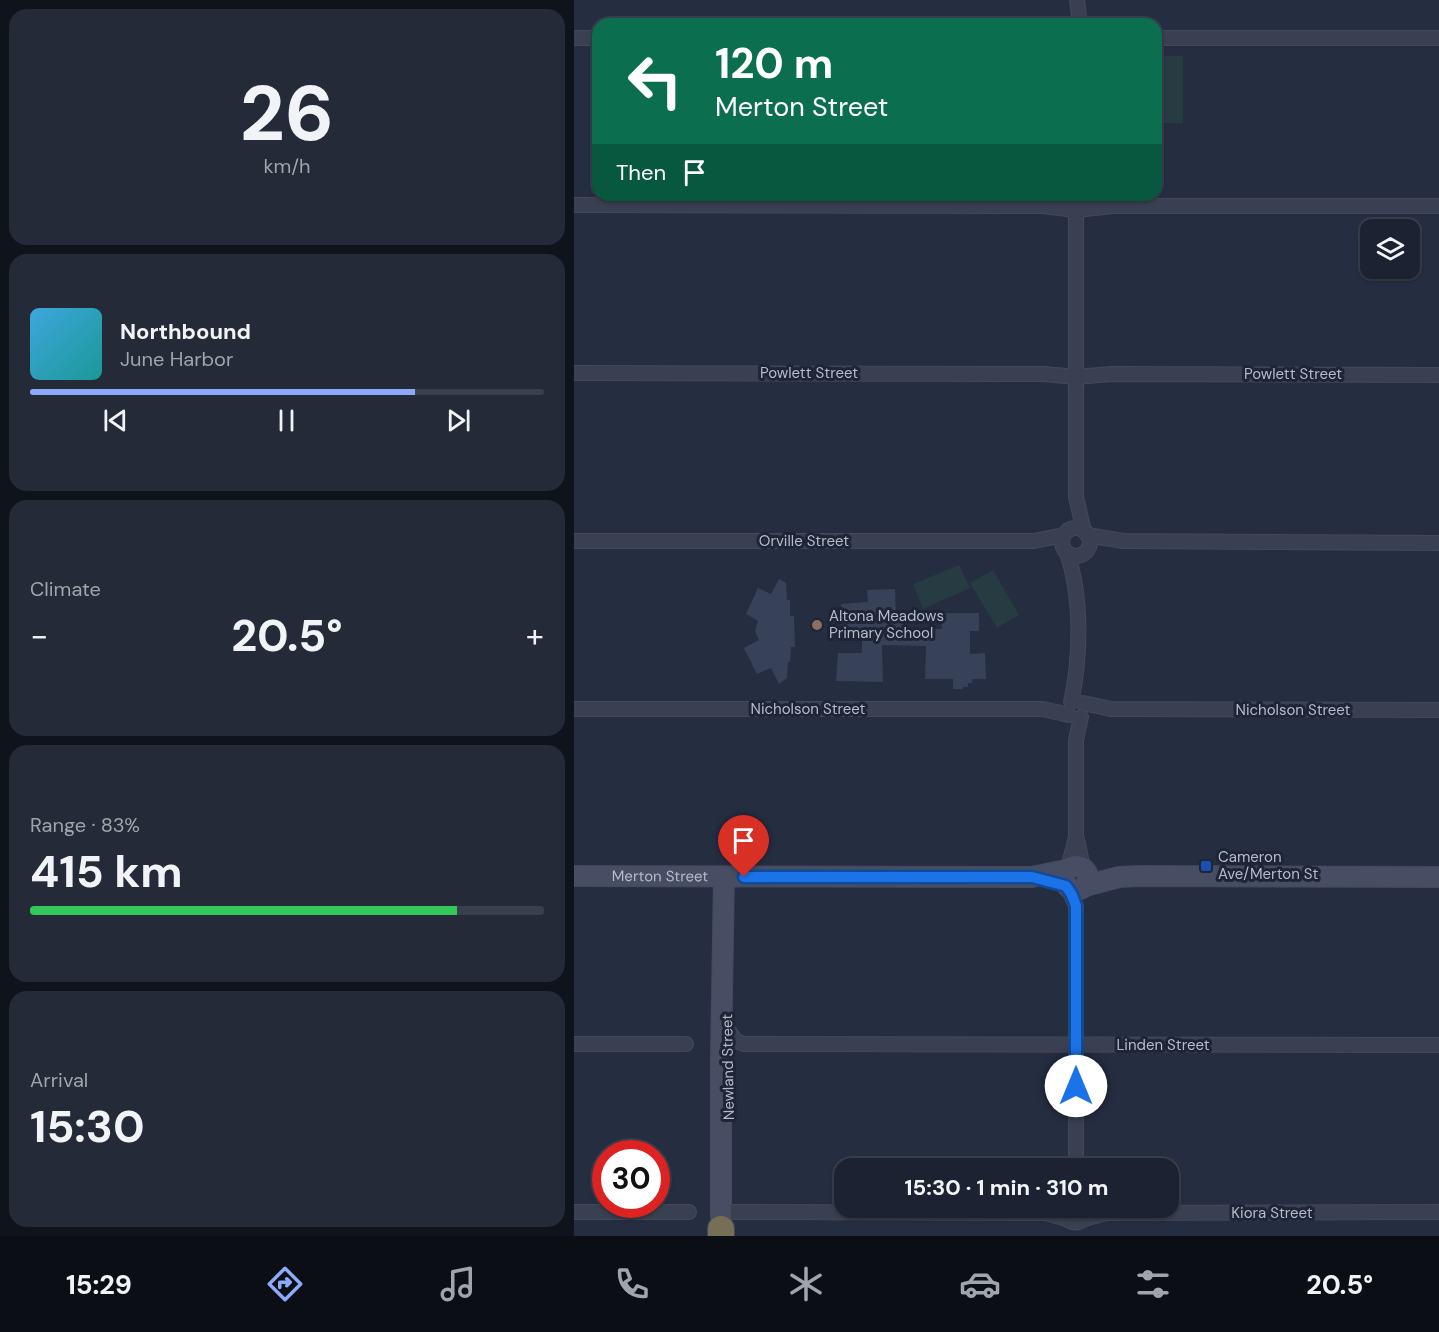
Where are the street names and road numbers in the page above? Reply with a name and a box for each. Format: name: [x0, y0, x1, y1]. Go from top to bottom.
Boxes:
street label: Powlett Street: [760, 363, 858, 383]
street label: Powlett Street: [1244, 364, 1342, 384]
street label: Orville Street: [759, 531, 849, 551]
street label: Nicholson Street: [751, 699, 866, 719]
street label: Nicholson Street: [1236, 700, 1351, 720]
street label: Merton Street: [612, 866, 708, 886]
street label: Newland Street: [717, 1014, 739, 1120]
street label: Linden Street: [1116, 1035, 1210, 1055]
street label: Kiora Street: [1231, 1203, 1313, 1223]

